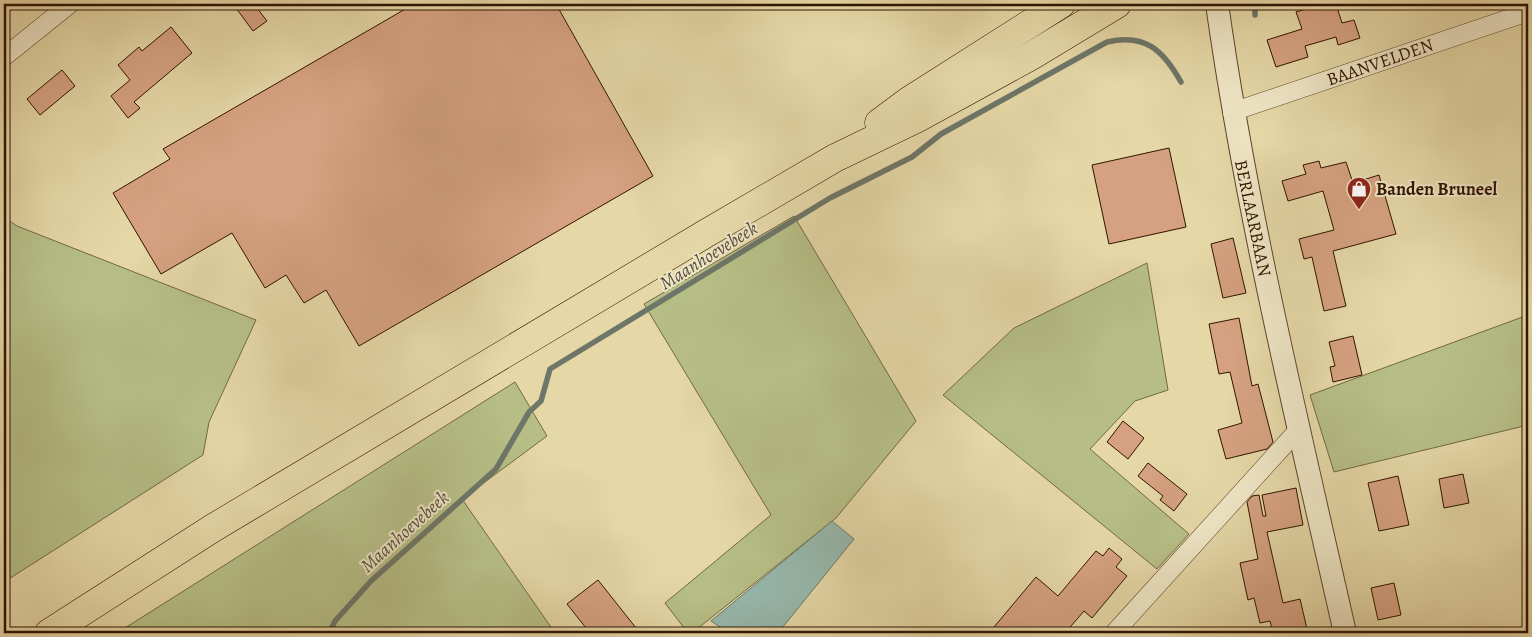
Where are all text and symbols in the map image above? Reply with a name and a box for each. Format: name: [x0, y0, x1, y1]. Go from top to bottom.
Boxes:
street label: BAANVELDEN: [1323, 33, 1437, 91]
street label: BERLAARBAAN: [1229, 157, 1277, 279]
shop icon: Banden Bruneel: [1346, 176, 1372, 210]
place label: Banden Bruneel: [1376, 177, 1497, 201]
water label: Maanhoevebeek: [655, 215, 763, 296]
water label: Maanhoevebeek: [355, 485, 455, 579]

